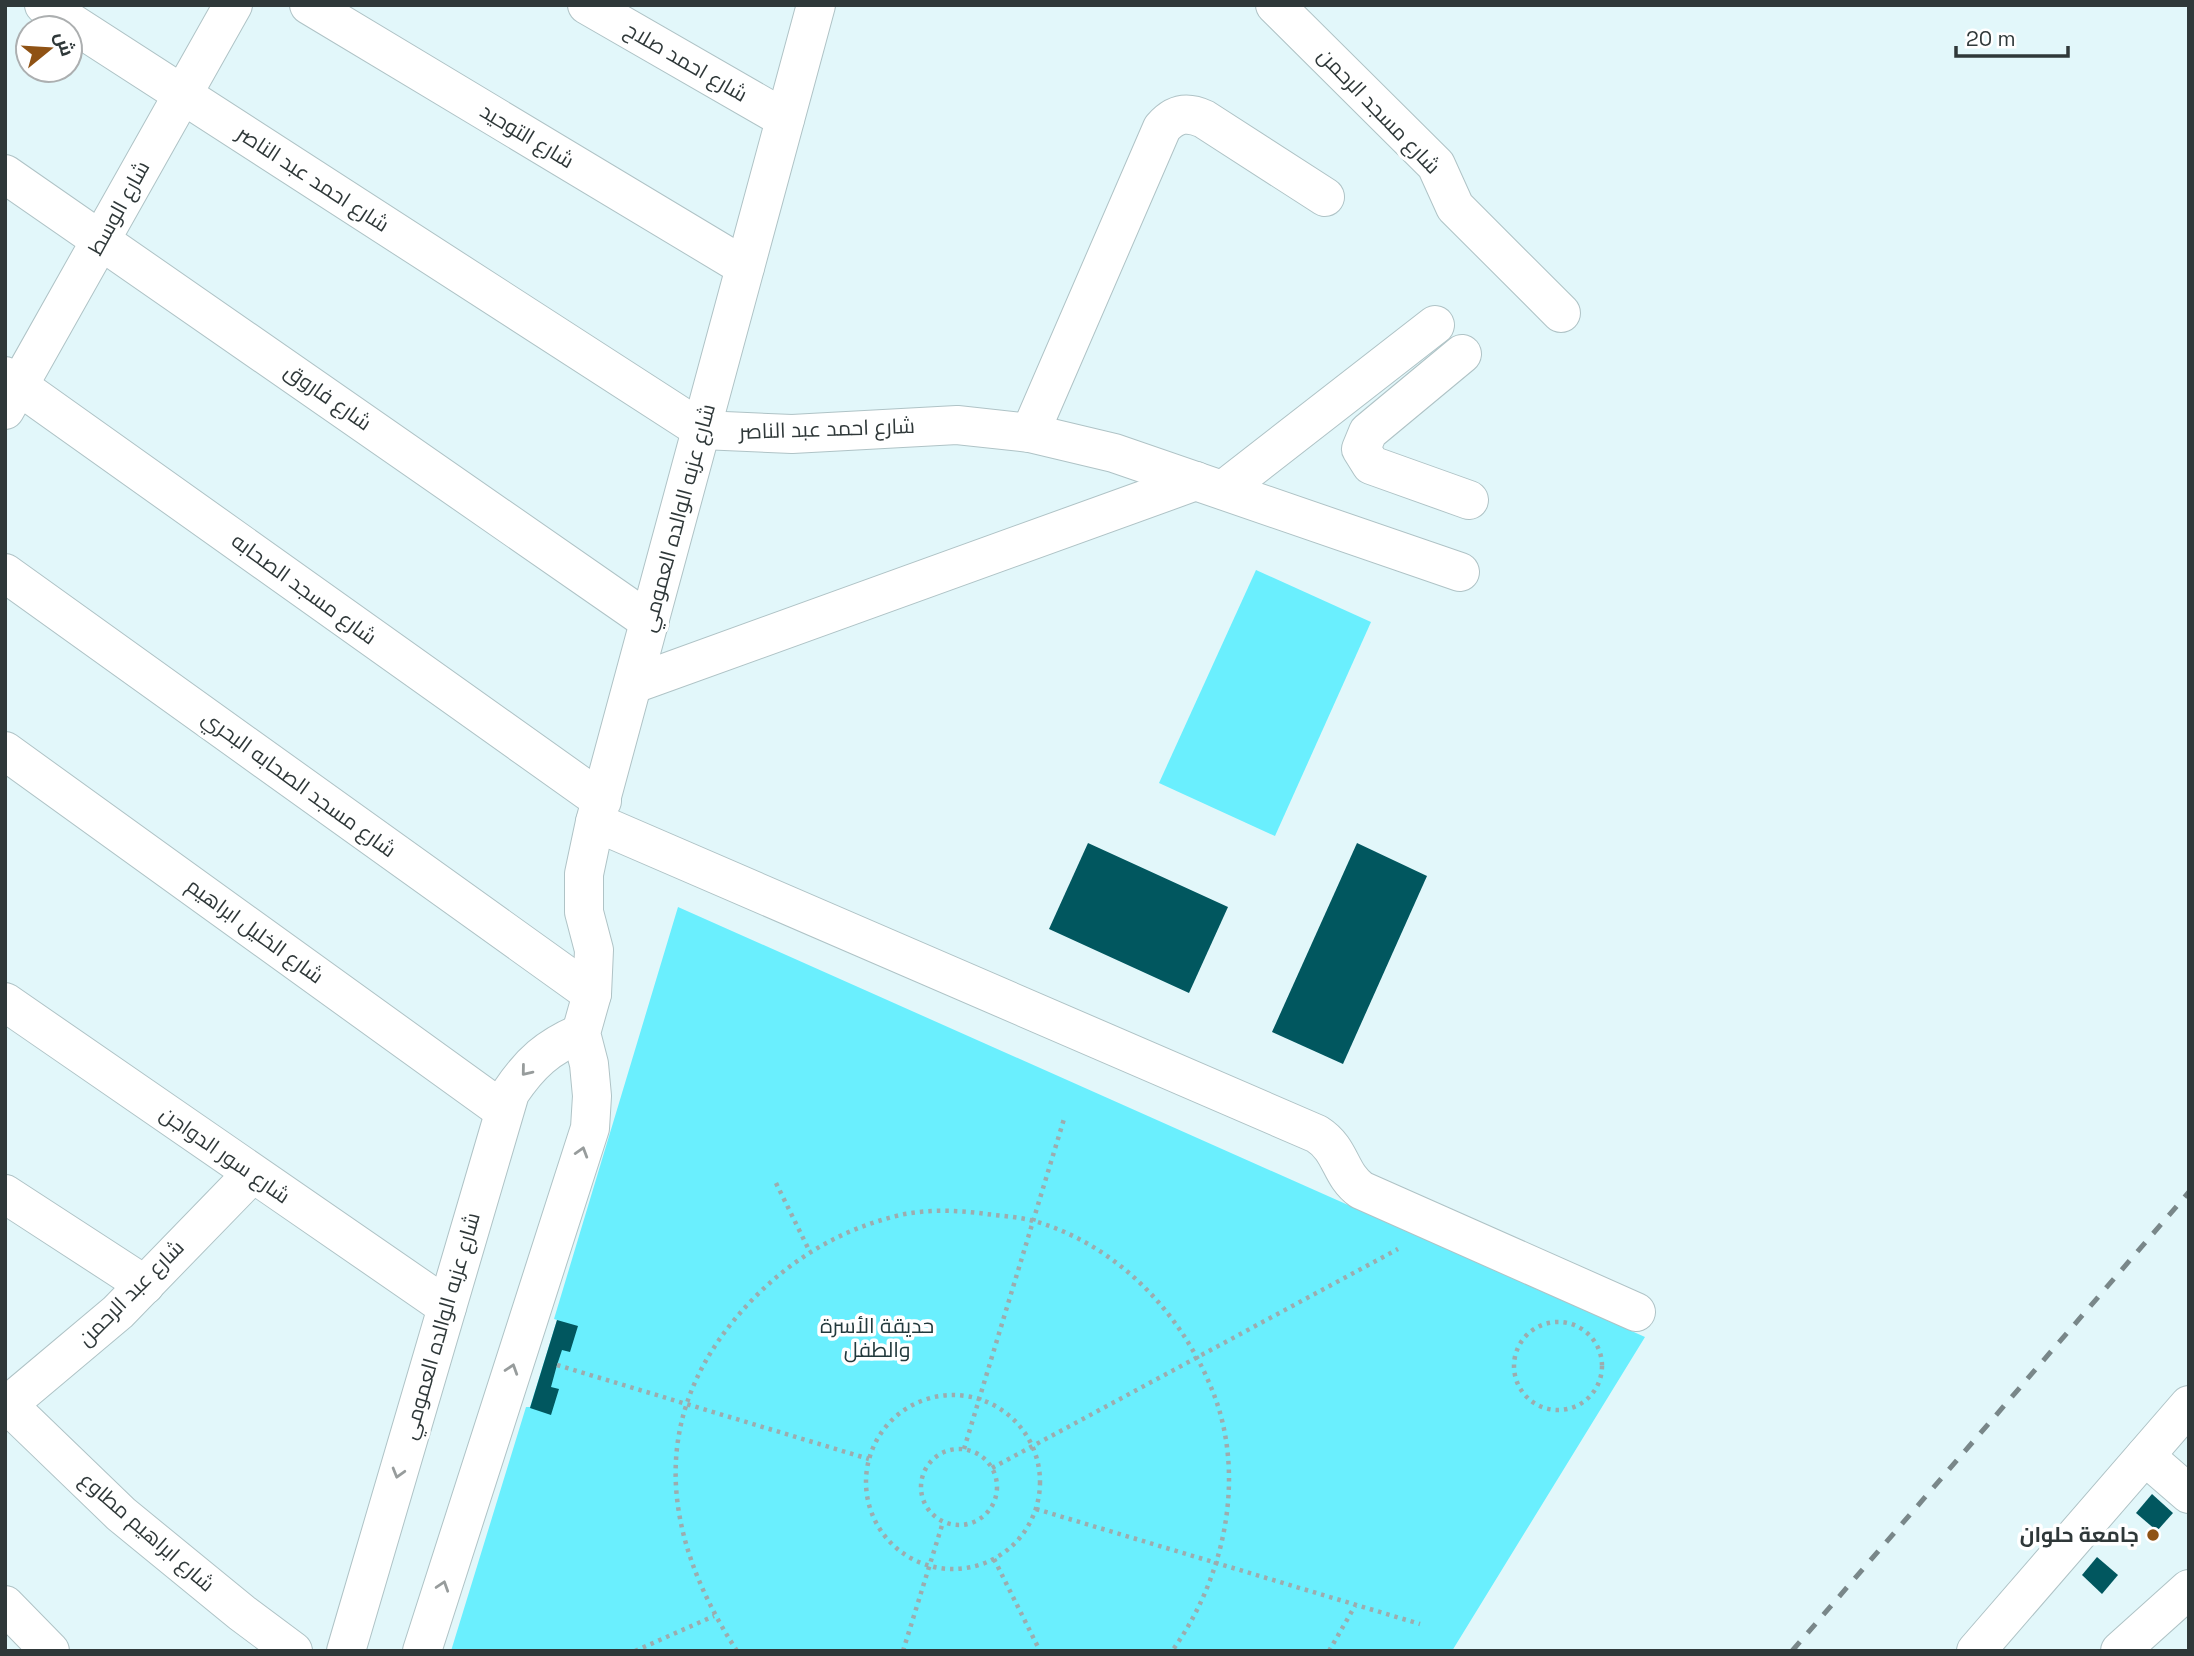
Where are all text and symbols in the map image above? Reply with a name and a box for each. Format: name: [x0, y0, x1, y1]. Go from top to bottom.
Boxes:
north arrow: [14, 14, 84, 84]
scale bar: [1956, 14, 2068, 58]
street label: شارع احمد صلاح: [619, 15, 753, 109]
text: 20 m: [1966, 25, 2016, 52]
text: ش: [49, 28, 80, 59]
street label: شارع مسجد الرحمن: [1312, 42, 1446, 180]
street label: شارع التوحيد: [475, 97, 579, 175]
street label: شارع احمد عبد الناصر: [231, 119, 394, 239]
street label: شارع الوسط: [82, 156, 156, 260]
street label: شارع فاروق: [279, 357, 377, 437]
street label: شارع عزبه الوالده العمومي: [634, 401, 724, 636]
street label: شارع احمد عبد الناصر: [738, 412, 915, 446]
street label: شارع مسجد الصحابه: [226, 527, 382, 651]
street label: شارع مسجد الصحابه البحري: [195, 704, 402, 866]
street label: شارع الخليل ابراهيم: [181, 872, 329, 990]
one-way arrow: [521, 1064, 534, 1076]
street label: شارع سور الدواجن: [154, 1100, 296, 1210]
one-way arrow: [574, 1147, 589, 1159]
street label: شارع عزبه الوالده العمومي: [395, 1209, 489, 1443]
street label: شارع عبد الرحمن: [72, 1234, 190, 1352]
park label: حديقة الأسرة والطفل: [820, 1312, 934, 1363]
one-way arrow: [504, 1363, 519, 1375]
street label: شارع ابراهيم مطاوع: [74, 1466, 220, 1598]
one-way arrow: [391, 1467, 406, 1479]
place label: جامعة حلوان: [2020, 1521, 2139, 1548]
marker: جامعة حلوان: [2145, 1527, 2161, 1543]
one-way arrow: [435, 1580, 449, 1592]

